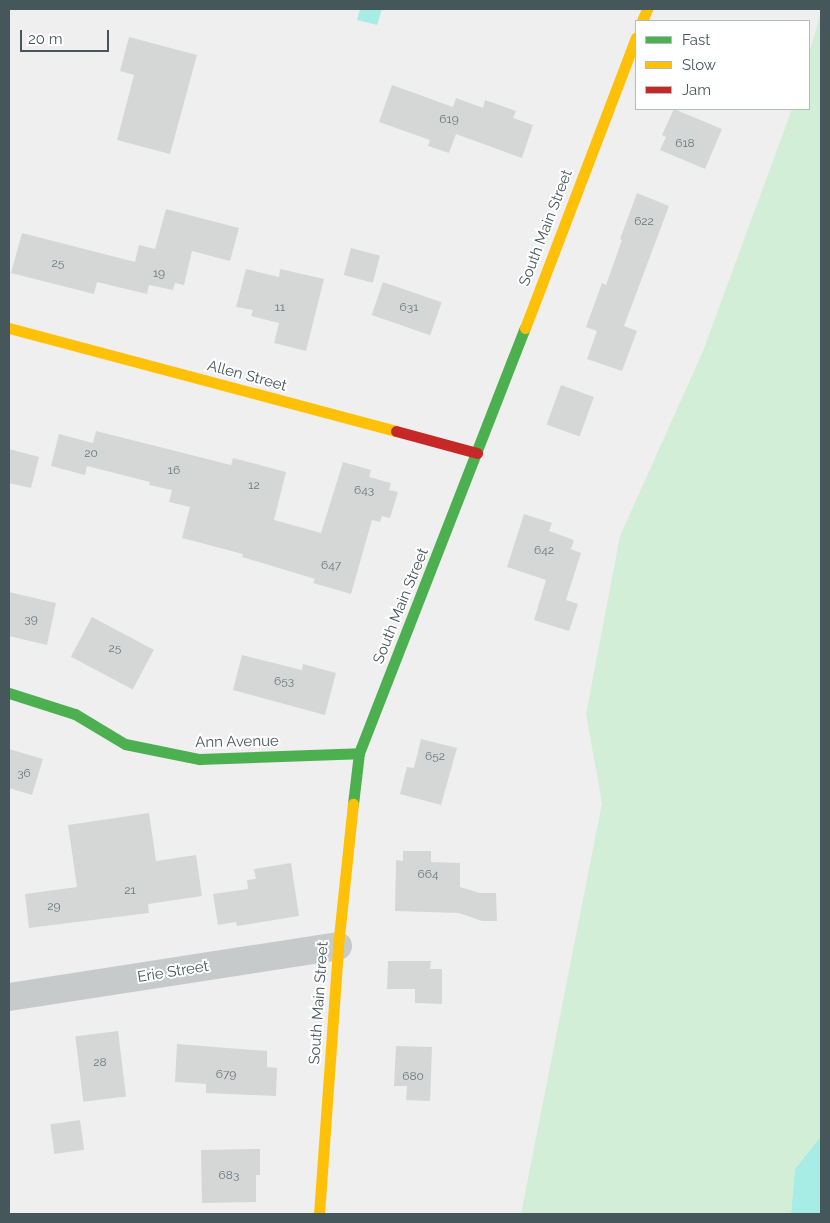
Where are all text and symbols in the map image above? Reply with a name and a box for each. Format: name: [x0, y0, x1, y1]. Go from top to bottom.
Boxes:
scale bar: [22, 20, 111, 52]
legend: [635, 20, 810, 110]
text: 20 m: [28, 30, 63, 48]
text: Fast: [682, 31, 710, 49]
text: Slow: [682, 56, 716, 74]
text: Jam: [682, 81, 711, 99]
house number: 619: [439, 113, 459, 127]
house number: 618: [675, 137, 695, 151]
street label: South Main Street: [516, 167, 576, 289]
house number: 622: [634, 215, 654, 229]
house number: 25: [52, 257, 64, 271]
house number: 19: [153, 267, 165, 281]
house number: 11: [275, 301, 285, 315]
house number: 631: [400, 301, 418, 315]
street label: Allen Street: [205, 357, 289, 395]
house number: 20: [84, 447, 98, 461]
house number: 16: [168, 464, 180, 478]
house number: 12: [248, 479, 260, 493]
house number: 643: [354, 484, 374, 498]
house number: 642: [534, 544, 554, 558]
street label: South Main Street: [370, 546, 432, 666]
house number: 647: [321, 559, 341, 573]
house number: 39: [24, 613, 38, 627]
house number: 25: [109, 642, 121, 656]
house number: 653: [274, 675, 294, 689]
street label: Ann Avenue: [195, 732, 279, 752]
house number: 652: [425, 750, 445, 764]
house number: 36: [17, 767, 31, 781]
house number: 664: [417, 868, 439, 882]
house number: 21: [124, 884, 136, 898]
house number: 29: [47, 900, 61, 914]
street label: South Main Street: [306, 941, 332, 1065]
street label: Erie Street: [136, 957, 210, 987]
house number: 28: [93, 1056, 107, 1070]
house number: 679: [216, 1068, 236, 1082]
house number: 680: [402, 1070, 424, 1084]
house number: 683: [219, 1169, 239, 1183]

